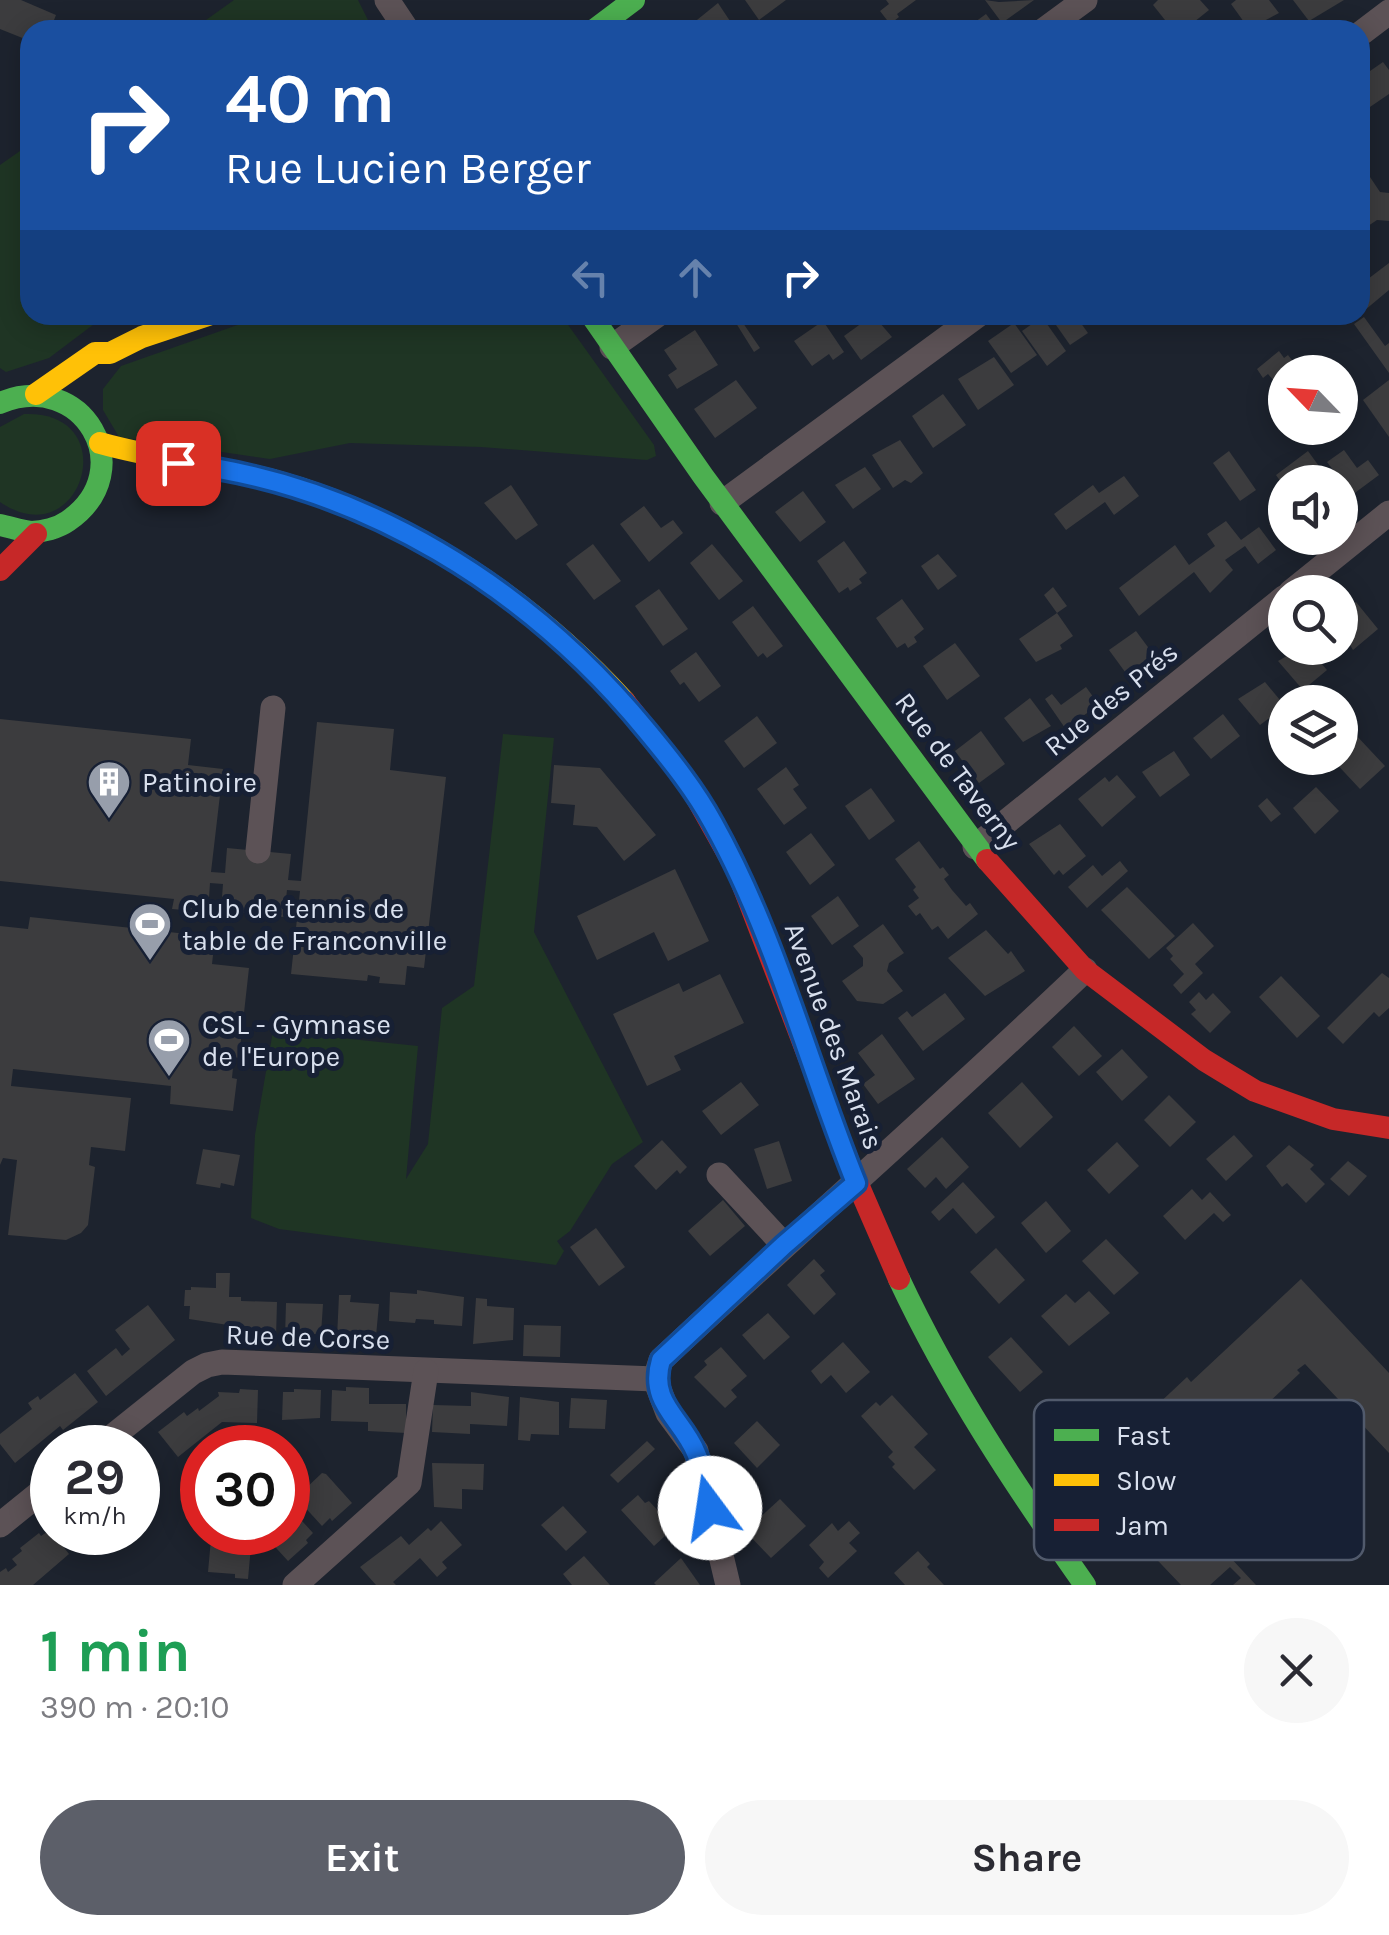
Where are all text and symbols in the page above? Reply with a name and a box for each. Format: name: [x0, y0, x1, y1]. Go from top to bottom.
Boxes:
text: 40 m: [225, 58, 395, 140]
icon: right: [60, 60, 190, 190]
text: Rue Lucien Berger: [225, 142, 591, 194]
icon: left: [563, 250, 618, 305]
icon: ahead: [668, 250, 723, 305]
icon: right: [773, 250, 828, 305]
north arrow: [1268, 355, 1358, 445]
map controls: [1268, 355, 1358, 775]
pin: [136, 421, 221, 506]
icon: arrive: [151, 436, 206, 491]
button: sound: [1268, 465, 1358, 555]
button: search: [1268, 575, 1358, 665]
street label: Rue des Prés: [1038, 635, 1184, 763]
button: layers: [1268, 685, 1358, 775]
street label: Rue de Taverny: [888, 686, 1028, 856]
building icon: Patinoire: [86, 759, 132, 820]
place label: Patinoire: [142, 766, 257, 799]
place label: Club de tennis de table de Franconville: [182, 892, 447, 957]
sports icon: Club de tennis de table de Franconville: [127, 901, 173, 962]
street label: Avenue des Marais: [778, 918, 890, 1154]
place label: CSL - Gymnase de l'Europe: [202, 1008, 391, 1073]
sports icon: CSL - Gymnase de l'Europe: [146, 1017, 192, 1078]
street label: Rue de Corse: [225, 1318, 391, 1356]
legend: [1034, 1400, 1364, 1560]
text: Fast: [1116, 1419, 1171, 1452]
speed limit sign: 30: [180, 1425, 310, 1555]
text: 29: [65, 1448, 125, 1507]
position arrow: [658, 1456, 762, 1560]
text: Slow: [1116, 1464, 1176, 1497]
text: km/h: [63, 1501, 127, 1530]
text: Jam: [1116, 1509, 1169, 1542]
text: 1 min: [40, 1616, 191, 1686]
button: close: [1244, 1618, 1349, 1723]
text: 390 m · 20:10: [40, 1689, 229, 1726]
button: Exit: [40, 1800, 685, 1915]
button: Share: [705, 1800, 1349, 1915]

